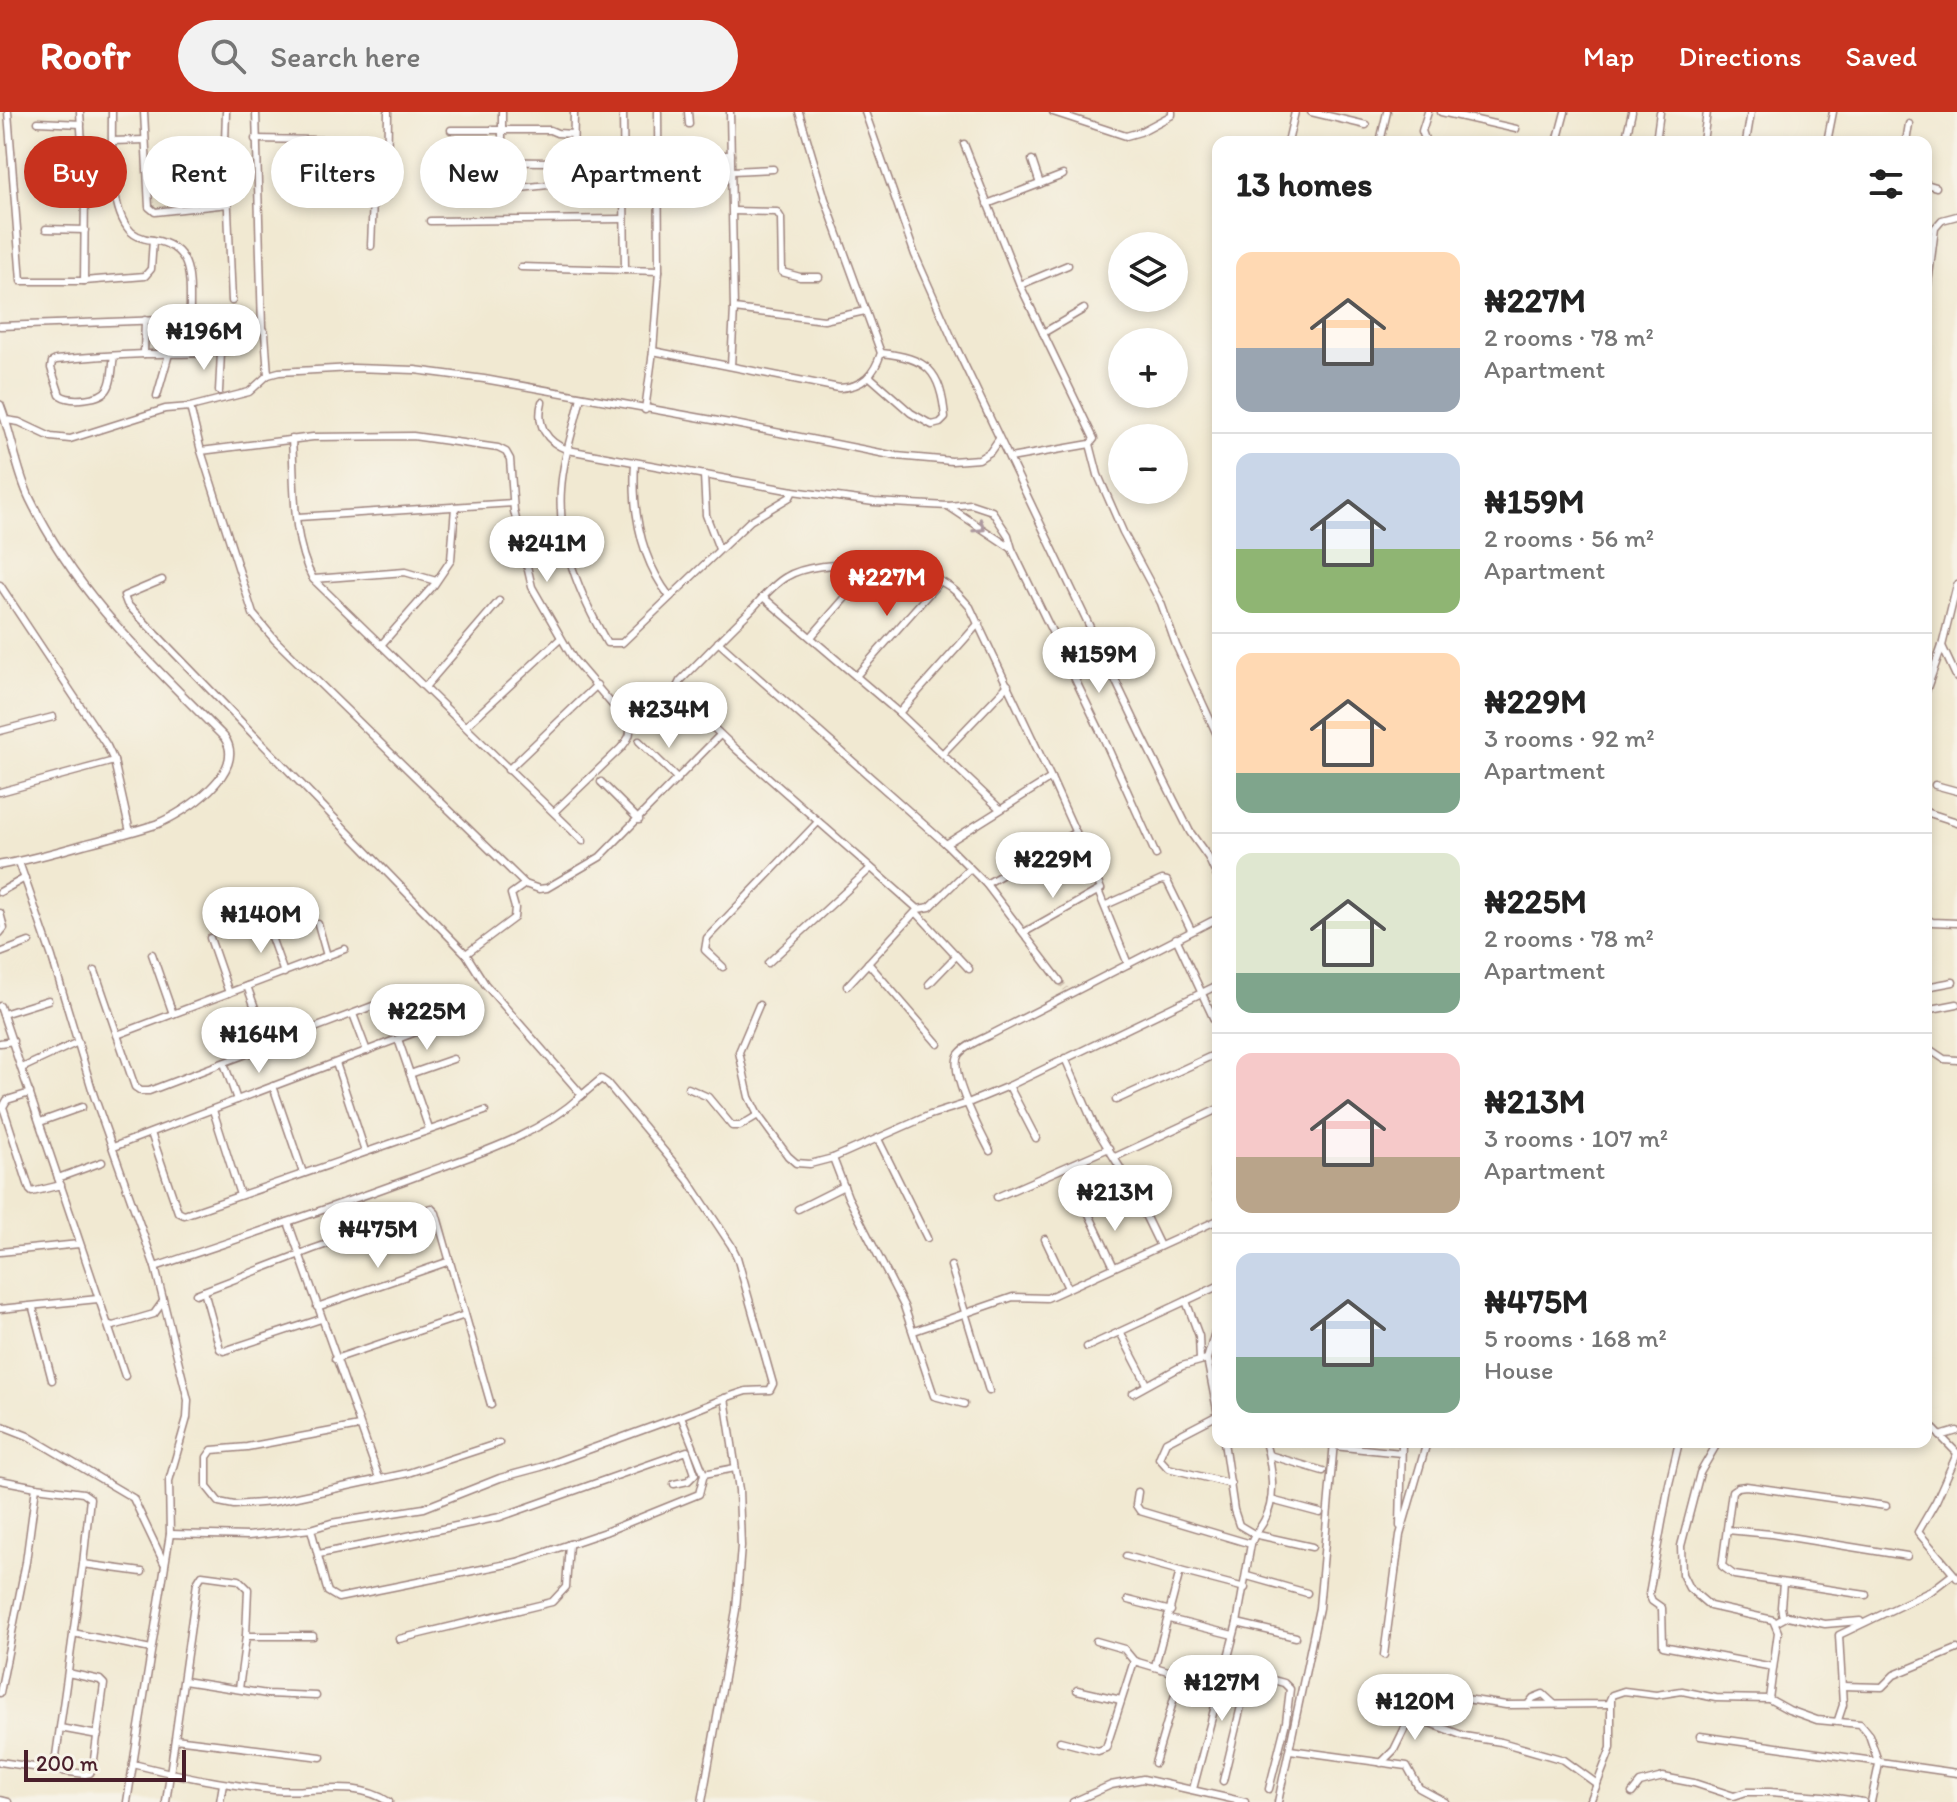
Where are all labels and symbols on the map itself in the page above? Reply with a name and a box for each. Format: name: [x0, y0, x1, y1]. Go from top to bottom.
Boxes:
pin: ₦196M: [148, 304, 260, 372]
pin: ₦241M: [491, 516, 603, 584]
one-way arrow: [971, 518, 986, 533]
pin: ₦227M: [831, 550, 943, 618]
pin: ₦159M: [1043, 627, 1155, 695]
pin: ₦234M: [613, 682, 725, 750]
pin: ₦229M: [997, 832, 1109, 900]
pin: ₦140M: [205, 887, 317, 955]
pin: ₦225M: [371, 984, 483, 1052]
pin: ₦164M: [203, 1007, 315, 1075]
pin: ₦213M: [1059, 1165, 1171, 1233]
pin: ₦475M: [322, 1202, 434, 1270]
pin: ₦127M: [1166, 1655, 1278, 1723]
pin: ₦120M: [1359, 1674, 1471, 1742]
scale bar: [24, 1746, 186, 1782]

